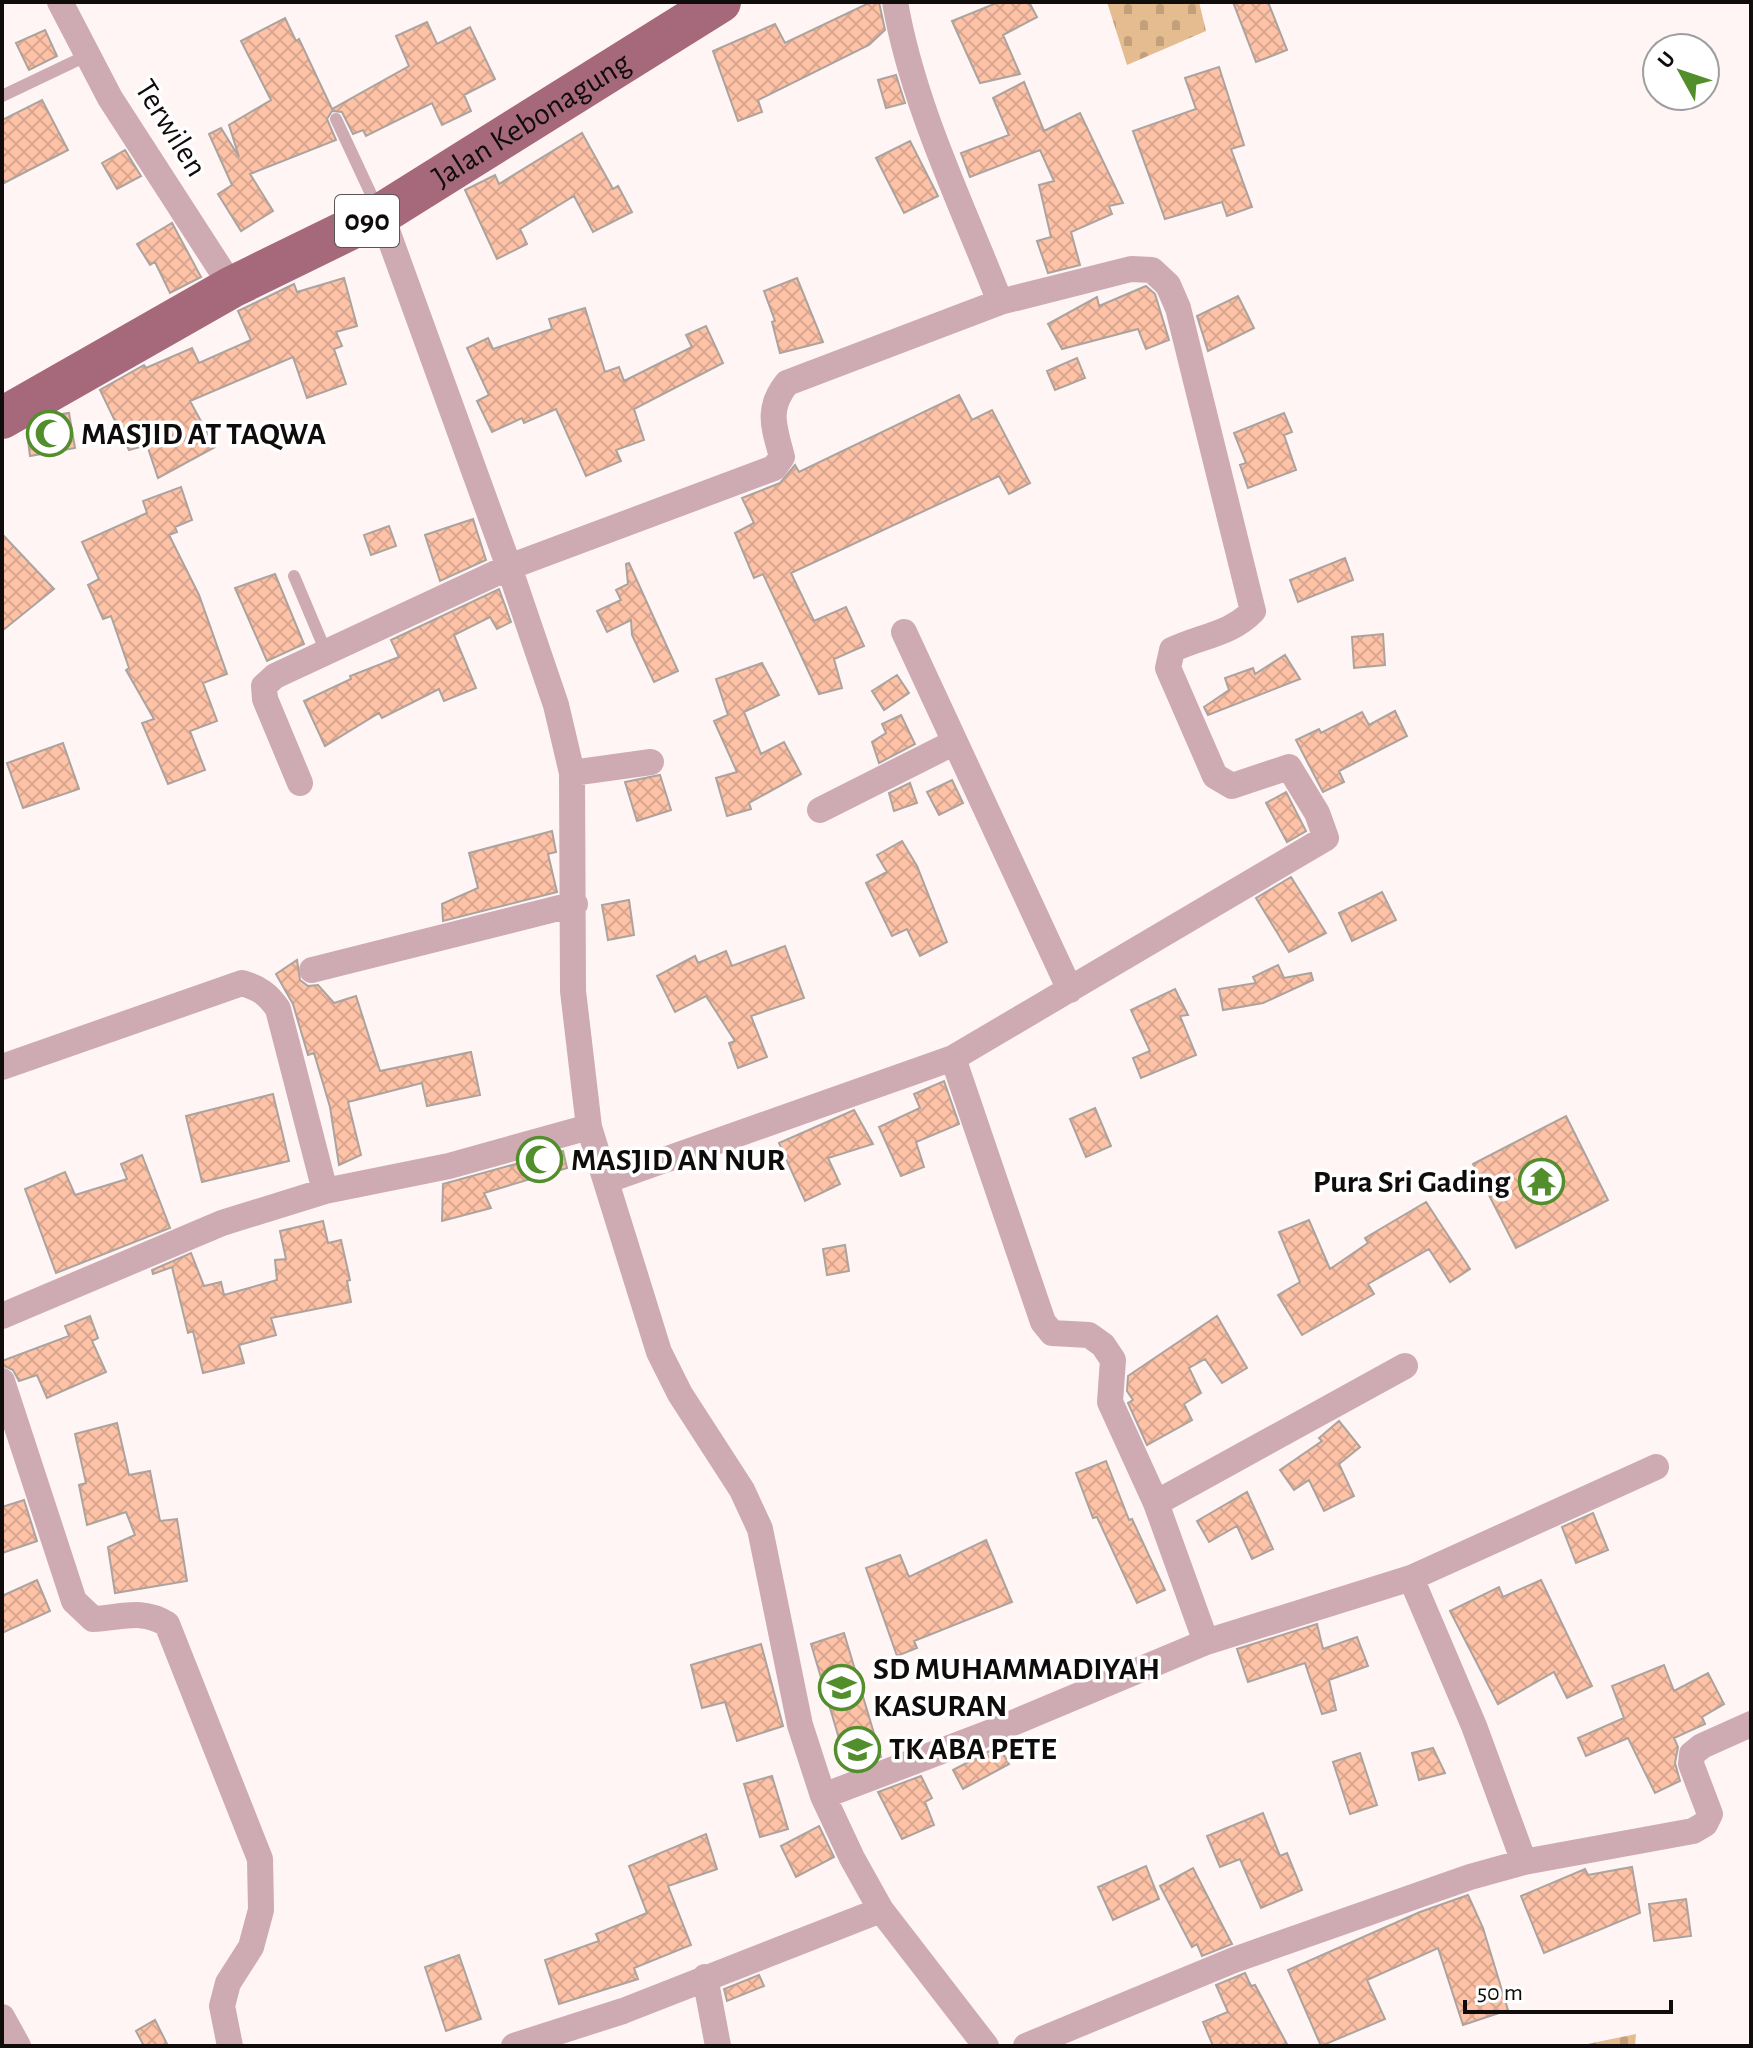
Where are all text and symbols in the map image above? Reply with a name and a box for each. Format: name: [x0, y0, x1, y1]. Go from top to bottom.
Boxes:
north arrow: [1641, 32, 1721, 112]
street label: Jalan Kebonagung: [427, 46, 636, 194]
text: U: [1654, 47, 1679, 72]
street label: Terwilen: [129, 74, 213, 182]
road number: 090: [335, 195, 399, 247]
mosque icon: MASJID AT TAQWA: [26, 410, 74, 458]
place label: MASJID AT TAQWA: [81, 418, 326, 451]
mosque icon: MASJID AN NUR: [516, 1136, 564, 1184]
place label: MASJID AN NUR: [571, 1144, 786, 1176]
temple icon: Pura Sri Gading: [1517, 1158, 1565, 1206]
place label: Pura Sri Gading: [1313, 1166, 1511, 1198]
place label: SD MUHAMMADIYAH KASURAN: [873, 1653, 1160, 1722]
school or university icon: SD MUHAMMADIYAH KASURAN: [818, 1663, 866, 1711]
school or university icon: TK ABA PETE: [834, 1725, 882, 1773]
place label: TK ABA PETE: [889, 1733, 1057, 1765]
scale bar: [1465, 1964, 1671, 2014]
text: 50 m: [1477, 1981, 1523, 2005]

